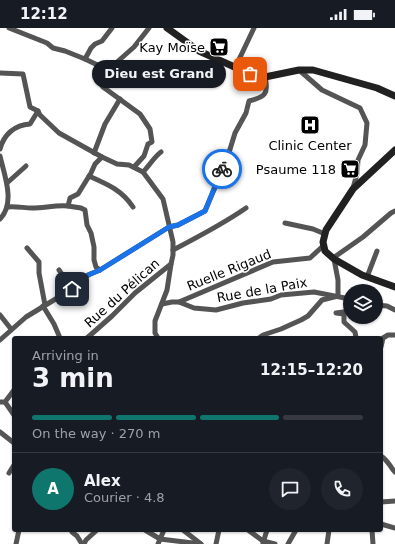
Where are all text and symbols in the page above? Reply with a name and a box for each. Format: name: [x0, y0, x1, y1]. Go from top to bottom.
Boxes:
text: 12:12: [20, 5, 68, 23]
supermarket icon: Kay Moïse: [208, 36, 230, 58]
place label: Kay Moïse: [139, 40, 205, 55]
pin: [233, 57, 267, 91]
callout: Dieu est Grand: [92, 60, 226, 88]
icon: bag: [239, 63, 261, 85]
text: Dieu est Grand: [104, 66, 214, 81]
hospital icon: Clinic Center: [299, 114, 321, 136]
place label: Clinic Center: [268, 138, 352, 153]
courier: [202, 149, 242, 189]
icon: bike: [211, 158, 233, 180]
supermarket icon: Psaume 118: [339, 158, 361, 180]
place label: Psaume 118: [256, 162, 336, 177]
street label: Ruelle Rigaud: [185, 246, 273, 294]
street label: Rue du Pélican: [82, 256, 162, 330]
pin: [55, 272, 89, 306]
street label: Rue de la Paix: [216, 275, 309, 305]
icon: home: [61, 278, 83, 300]
map controls: [343, 284, 383, 324]
button: layers: [343, 284, 383, 324]
text: Arriving in: [32, 348, 99, 363]
text: 12:15–12:20: [260, 361, 363, 379]
text: 3 min: [32, 363, 114, 393]
text: On the way · 270 m: [32, 426, 160, 441]
button: chat: [269, 468, 311, 510]
button: phone: [321, 468, 363, 510]
text: Alex: [84, 472, 121, 490]
text: A: [47, 480, 59, 498]
text: Courier · 4.8: [84, 490, 165, 505]

